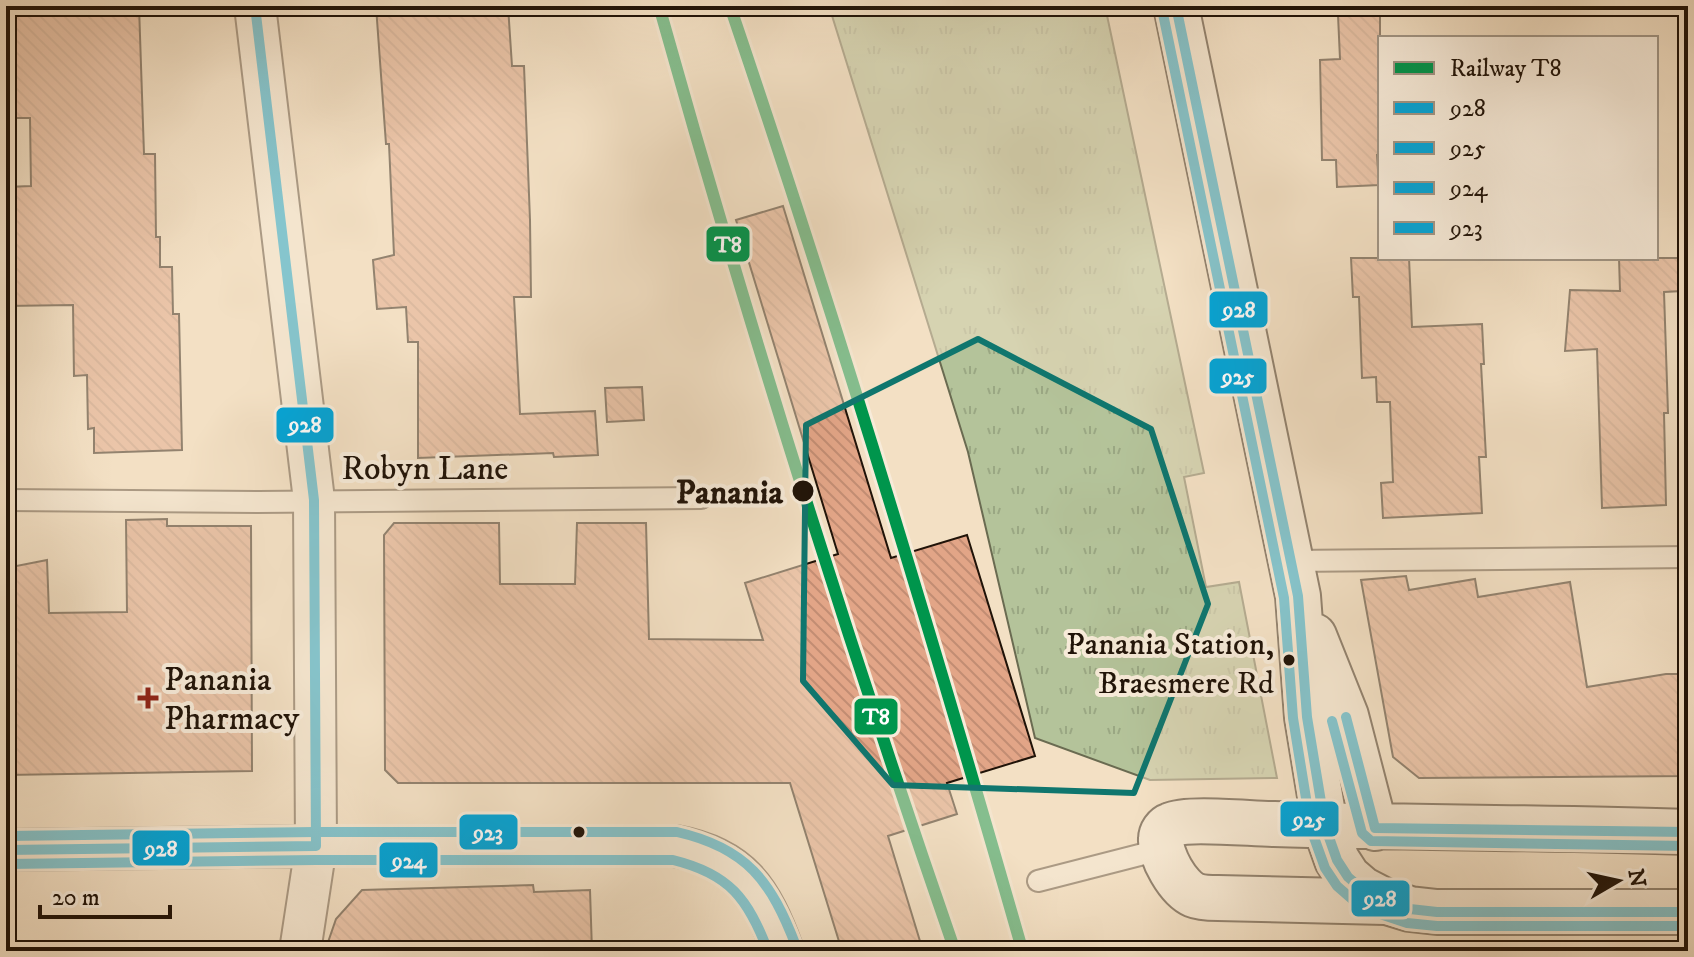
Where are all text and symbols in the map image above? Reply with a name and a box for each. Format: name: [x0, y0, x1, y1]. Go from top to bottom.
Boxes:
legend: [1378, 36, 1658, 260]
text: Railway T8: [1450, 54, 1561, 84]
text: 928: [1449, 94, 1486, 124]
text: 925: [1449, 134, 1486, 164]
text: 924: [1449, 174, 1489, 204]
text: 923: [1449, 214, 1483, 244]
line badge: T8: [705, 225, 751, 263]
text: T8: [713, 232, 742, 259]
line badge: 928: [1208, 290, 1269, 329]
text: 928: [1221, 297, 1255, 324]
line badge: 925: [1208, 357, 1268, 395]
text: 925: [1220, 364, 1254, 391]
line badge: 928: [275, 406, 335, 444]
text: 928: [287, 412, 321, 439]
street label: Robyn Lane: [342, 448, 508, 490]
place label: Panania: [676, 472, 784, 514]
marker: Panania: [790, 478, 816, 504]
place label: Panania Station, Braesmere Rd: [1066, 625, 1274, 704]
marker: Panania Station, Braesmere Rd: [1281, 652, 1297, 668]
place label: Panania Pharmacy: [164, 659, 300, 740]
marker: Panania Pharmacy: [139, 689, 157, 707]
line badge: T8: [853, 697, 899, 736]
text: T8: [861, 704, 890, 731]
line badge: 925: [1279, 800, 1340, 838]
text: 925: [1291, 807, 1325, 834]
line badge: 923: [458, 813, 519, 851]
text: 923: [471, 820, 503, 847]
unlabelled marker: [571, 824, 587, 840]
line badge: 928: [131, 829, 191, 867]
text: 928: [143, 836, 177, 863]
line badge: 924: [378, 841, 439, 879]
north arrow: [1578, 841, 1658, 921]
text: 924: [390, 848, 428, 875]
text: N: [1622, 867, 1651, 889]
scale bar: [40, 869, 170, 919]
line badge: 928: [1350, 879, 1411, 918]
text: 20 m: [52, 883, 100, 913]
text: 928: [1362, 886, 1396, 913]

